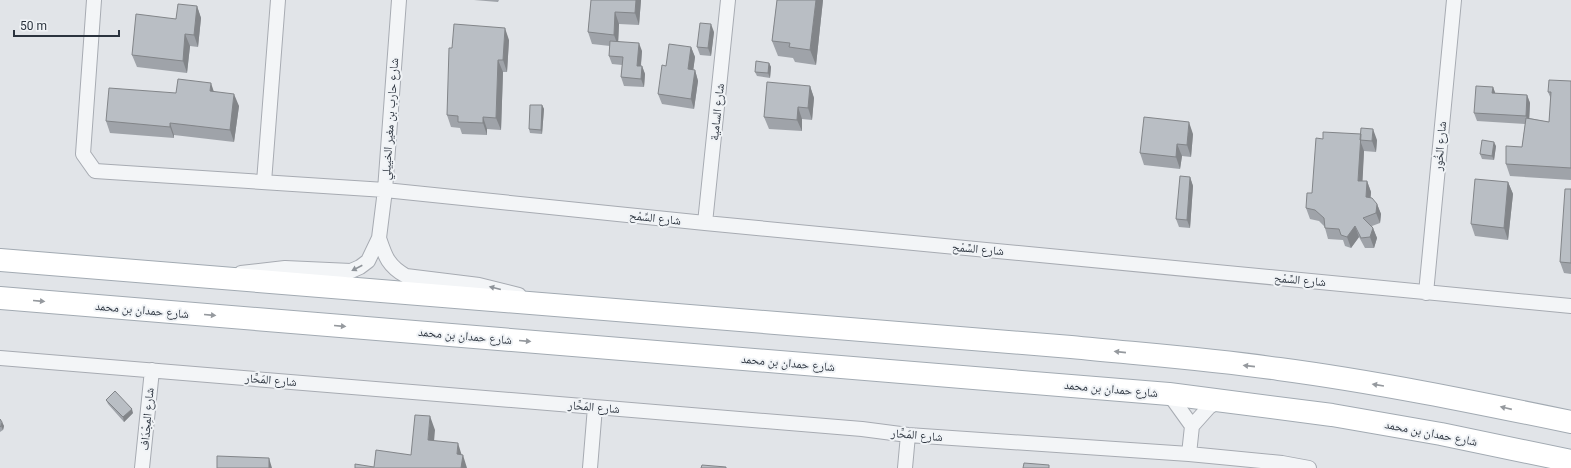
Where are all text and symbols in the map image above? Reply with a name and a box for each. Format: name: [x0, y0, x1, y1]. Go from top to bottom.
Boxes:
scale bar: [14, 12, 119, 38]
text: 50 m: [20, 19, 47, 33]
street label: شارع حارب بن مغير الخييلي: [379, 57, 404, 181]
street label: شارع السامية: [707, 83, 728, 141]
street label: شارع الخُور: [1431, 121, 1450, 172]
street label: شارع السَّمْح: [628, 208, 682, 229]
street label: شارع السَّمْح: [951, 240, 1005, 259]
one-way arrow: [351, 265, 363, 271]
street label: شارع السَّمْح: [1273, 271, 1327, 290]
one-way arrow: [489, 285, 501, 291]
one-way arrow: [33, 298, 45, 305]
street label: شارع حمدان بن محمد: [94, 299, 190, 322]
one-way arrow: [204, 312, 216, 319]
one-way arrow: [334, 322, 346, 329]
street label: شارع حمدان بن محمد: [417, 325, 513, 348]
one-way arrow: [519, 338, 531, 345]
one-way arrow: [1114, 349, 1126, 355]
street label: شارع حمدان بن محمد: [740, 352, 836, 375]
one-way arrow: [1243, 362, 1255, 369]
street label: شارع المَحَّار: [243, 371, 298, 390]
street label: شارع حمدان بن محمد: [1063, 378, 1159, 401]
one-way arrow: [1372, 382, 1384, 388]
street label: شارع المِجْدَاف: [137, 387, 158, 451]
street label: شارع المَحَّار: [566, 398, 621, 417]
one-way arrow: [1499, 405, 1512, 411]
street label: شارع حمدان بن محمد: [1383, 417, 1479, 450]
street label: شارع المَحَّار: [889, 426, 944, 445]

